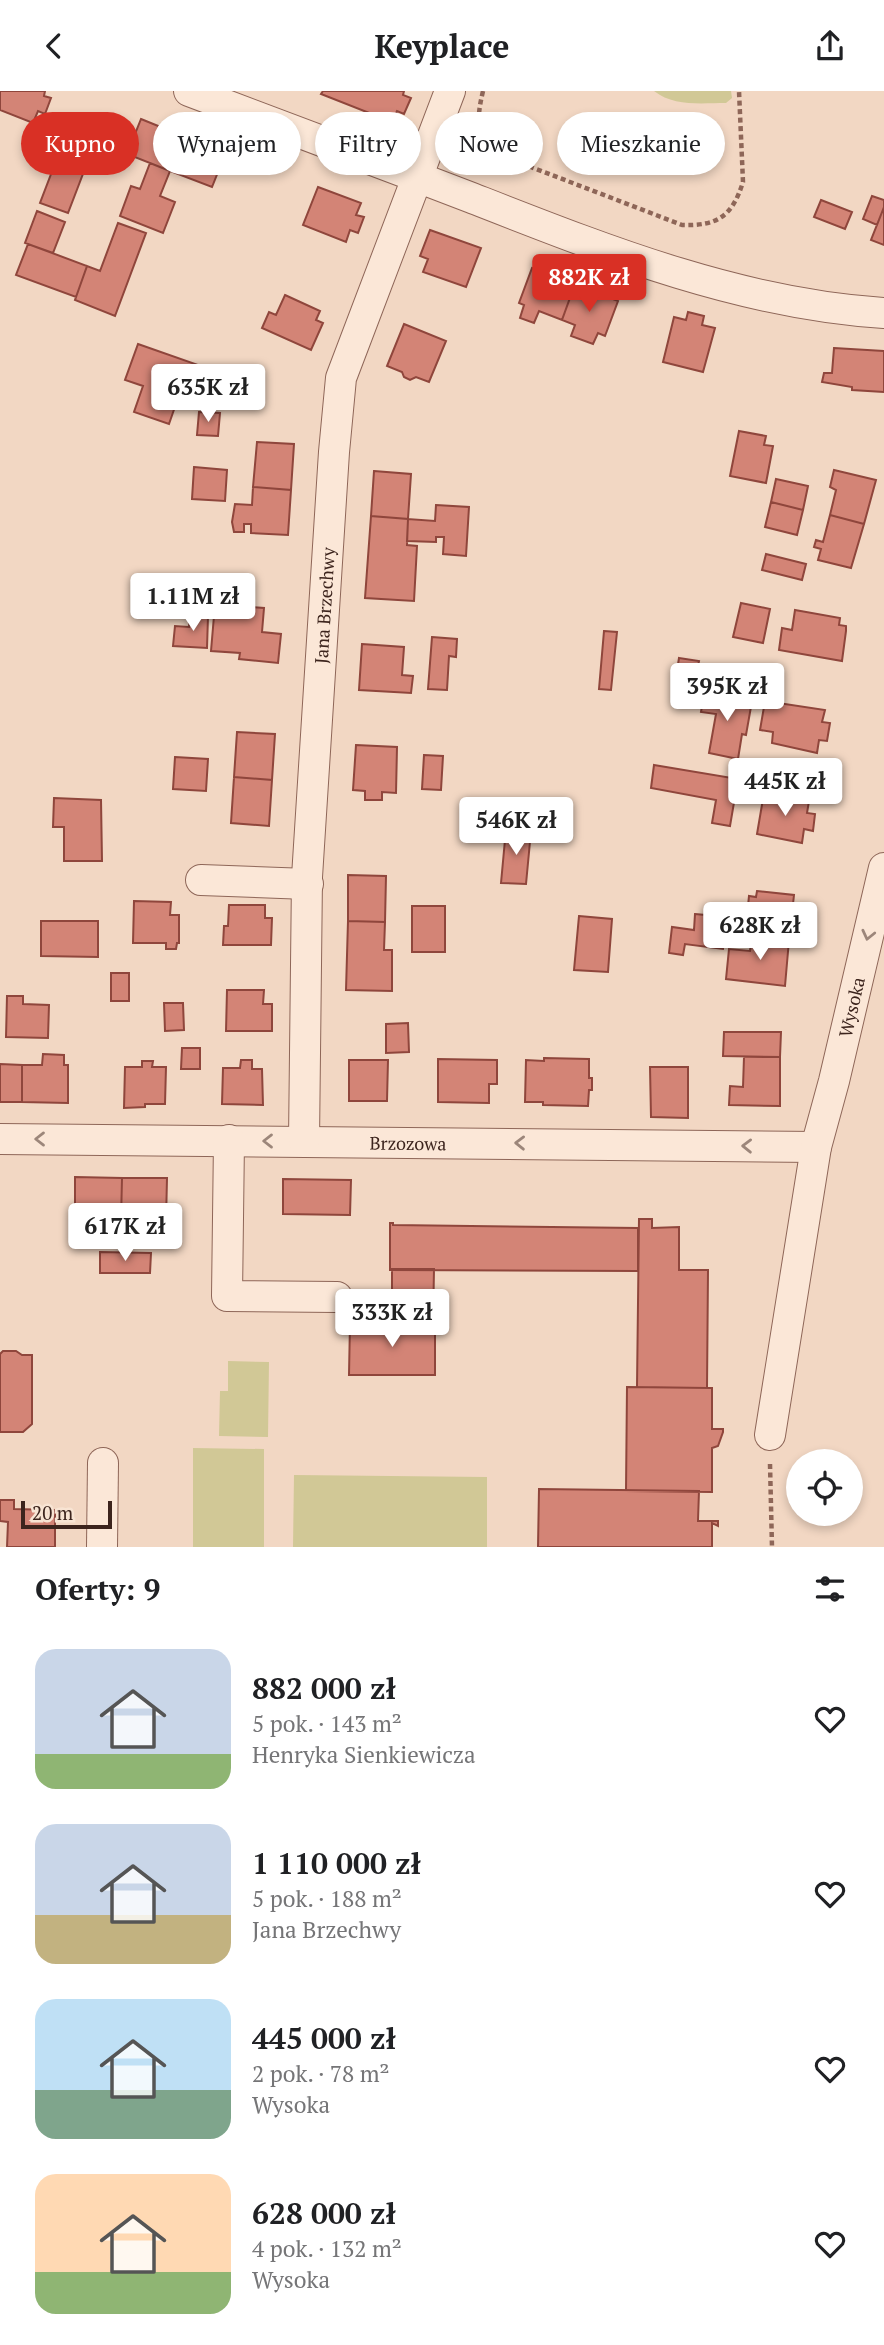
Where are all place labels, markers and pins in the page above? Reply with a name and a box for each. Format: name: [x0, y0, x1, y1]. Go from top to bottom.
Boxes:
pin: 882K zł: [524, 255, 654, 314]
pin: 635K zł: [143, 365, 273, 424]
pin: 1.11M zł: [121, 573, 265, 633]
pin: 395K zł: [662, 663, 792, 723]
pin: 445K zł: [720, 759, 850, 818]
pin: 546K zł: [451, 797, 581, 857]
pin: 628K zł: [695, 903, 825, 962]
pin: 617K zł: [60, 1203, 190, 1263]
pin: 333K zł: [327, 1289, 457, 1349]

